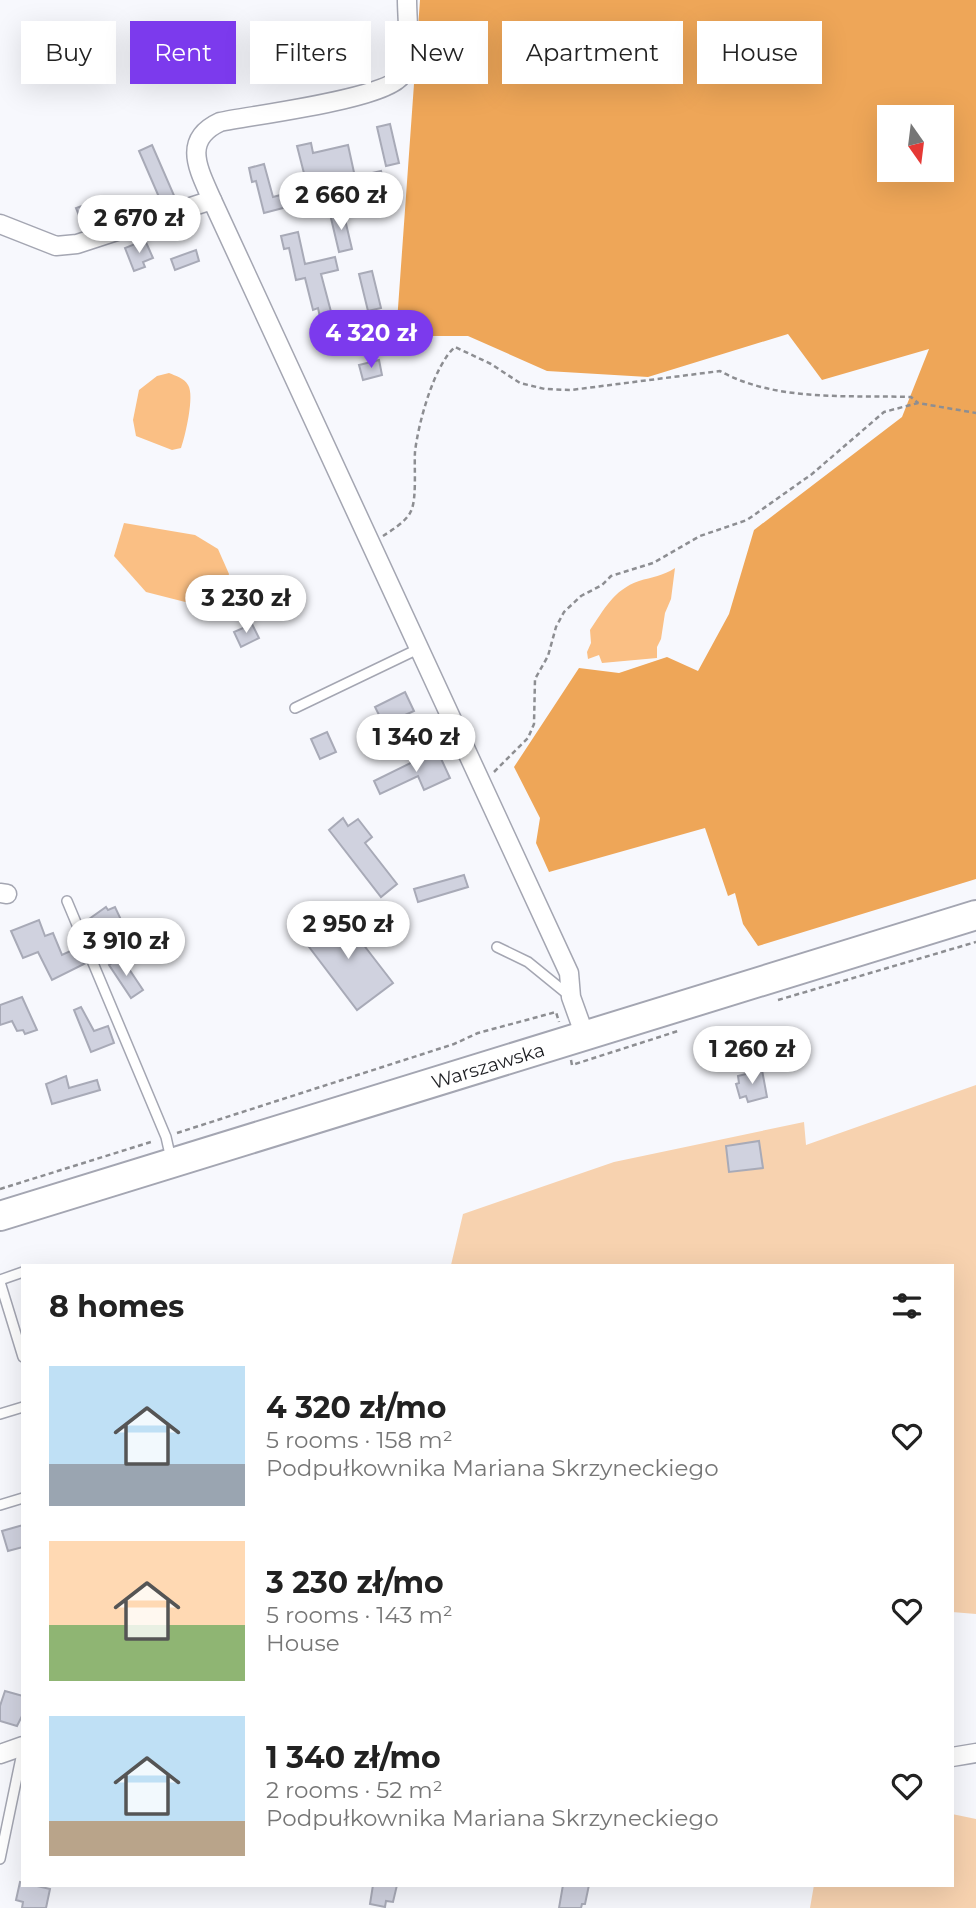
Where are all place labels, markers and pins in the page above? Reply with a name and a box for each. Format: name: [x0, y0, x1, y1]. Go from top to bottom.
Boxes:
pin: 2 660 zł: [269, 173, 413, 232]
pin: 2 670 zł: [67, 196, 211, 255]
pin: 4 320 zł: [299, 310, 443, 370]
pin: 3 230 zł: [174, 576, 318, 635]
pin: 1 340 zł: [344, 714, 488, 774]
pin: 2 950 zł: [276, 902, 420, 961]
pin: 3 910 zł: [54, 918, 198, 978]
pin: 1 260 zł: [680, 1026, 824, 1086]

